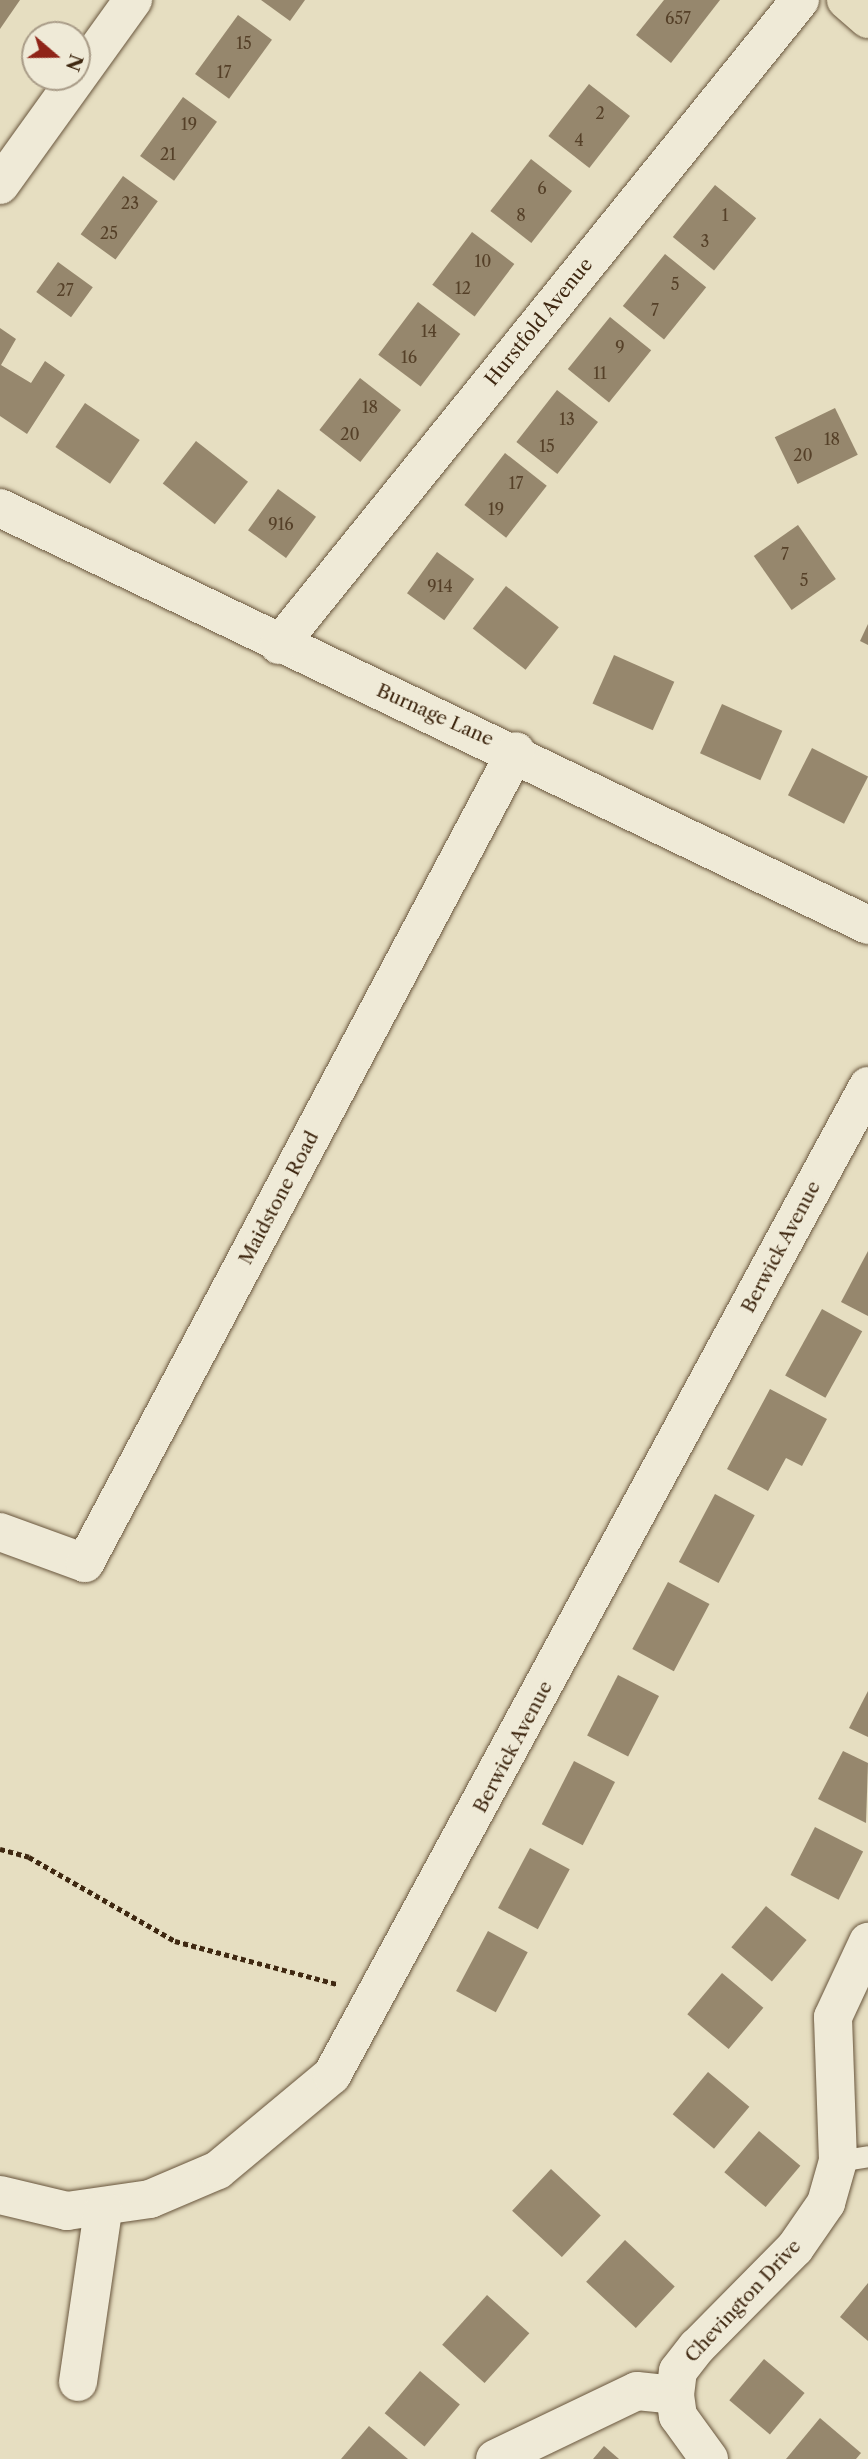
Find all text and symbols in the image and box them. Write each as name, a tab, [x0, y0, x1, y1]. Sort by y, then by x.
house number: 657	[665, 8, 691, 28]
north arrow	[21, 21, 91, 91]
house number: 15	[236, 33, 252, 53]
text: N	[61, 51, 88, 74]
house number: 17	[217, 62, 231, 82]
house number: 2	[595, 103, 605, 123]
house number: 19	[181, 114, 197, 134]
house number: 4	[574, 130, 584, 150]
house number: 21	[160, 144, 176, 164]
house number: 6	[537, 178, 547, 198]
house number: 23	[121, 193, 139, 213]
house number: 8	[516, 205, 526, 225]
house number: 1	[722, 205, 728, 225]
house number: 25	[100, 223, 118, 243]
house number: 3	[701, 231, 709, 251]
house number: 10	[475, 251, 491, 271]
street label: Hurstfold Avenue	[480, 253, 598, 391]
house number: 5	[671, 274, 679, 294]
house number: 12	[455, 278, 471, 298]
house number: 27	[56, 280, 74, 300]
house number: 7	[651, 300, 659, 320]
house number: 14	[421, 321, 437, 341]
house number: 9	[615, 337, 625, 357]
house number: 16	[401, 347, 417, 367]
house number: 11	[593, 363, 607, 383]
house number: 18	[362, 397, 378, 417]
house number: 13	[559, 409, 575, 429]
house number: 20	[340, 424, 360, 444]
house number: 18	[824, 429, 840, 449]
house number: 15	[539, 436, 555, 456]
house number: 20	[793, 445, 813, 465]
house number: 17	[509, 473, 523, 493]
house number: 19	[488, 499, 504, 519]
house number: 916	[268, 514, 294, 534]
house number: 7	[781, 544, 789, 564]
house number: 5	[800, 570, 808, 590]
house number: 914	[427, 576, 453, 596]
street label: Burnage Lane	[373, 679, 497, 751]
street label: Maidstone Road	[234, 1128, 324, 1268]
street label: Berwick Avenue	[736, 1177, 826, 1317]
street label: Berwick Avenue	[468, 1677, 558, 1817]
street label: Chevington Drive	[680, 2235, 806, 2367]

